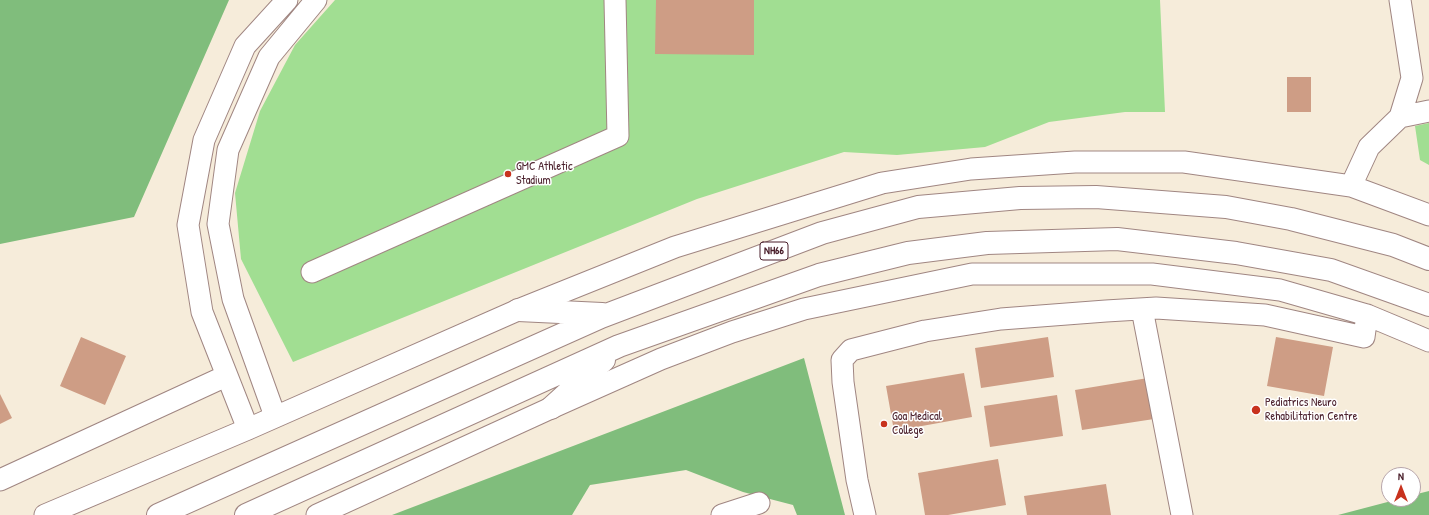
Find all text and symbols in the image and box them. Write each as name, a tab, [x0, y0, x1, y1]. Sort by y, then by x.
place label: GMC Athletic Stadium	[516, 160, 573, 188]
marker: GMC Athletic Stadium	[503, 169, 513, 179]
road number: NH66	[760, 242, 788, 260]
place label: Pediatrics Neuro Rehabilitation Centre	[1265, 396, 1357, 424]
marker: Pediatrics Neuro Rehabilitation Centre	[1250, 404, 1262, 416]
place label: Goa Medical College	[892, 410, 942, 438]
marker: Goa Medical College	[879, 419, 889, 429]
north arrow	[1381, 467, 1421, 507]
text: N	[1398, 469, 1404, 483]

